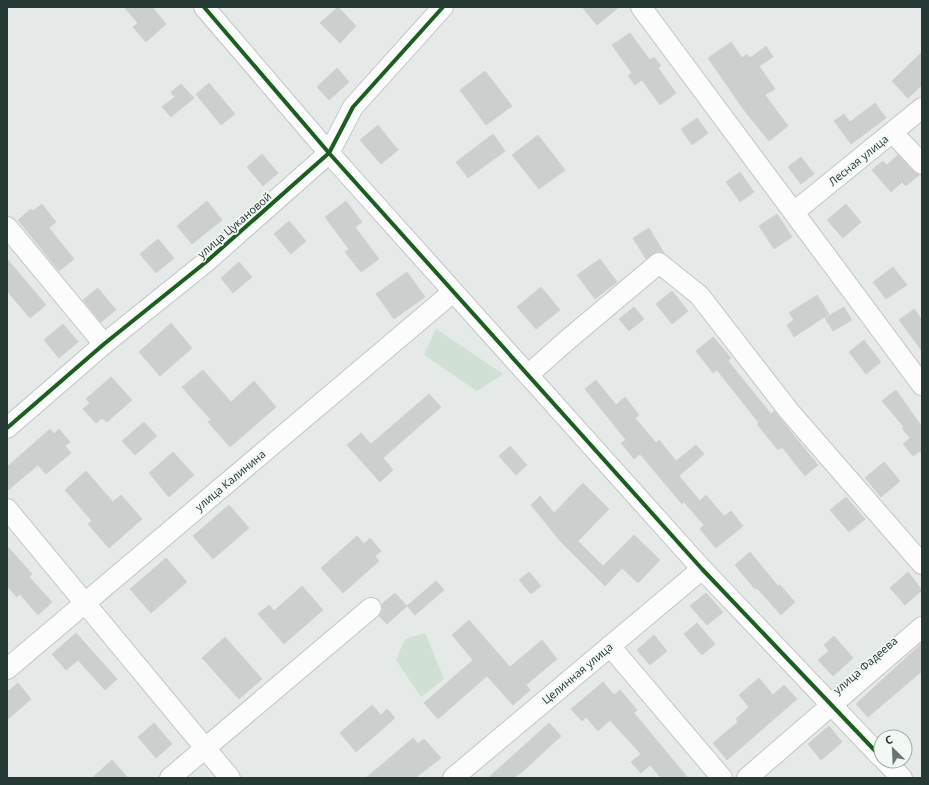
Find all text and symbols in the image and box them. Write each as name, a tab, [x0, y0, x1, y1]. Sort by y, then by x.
street label: Лесная улица	[825, 131, 891, 189]
street label: улица Цукановой	[194, 189, 274, 261]
street label: улица Калинина	[192, 446, 268, 514]
street label: улица Фадеева	[830, 633, 900, 697]
street label: Целинная улица	[538, 639, 616, 707]
north arrow	[873, 729, 913, 769]
text: С	[882, 731, 895, 748]

